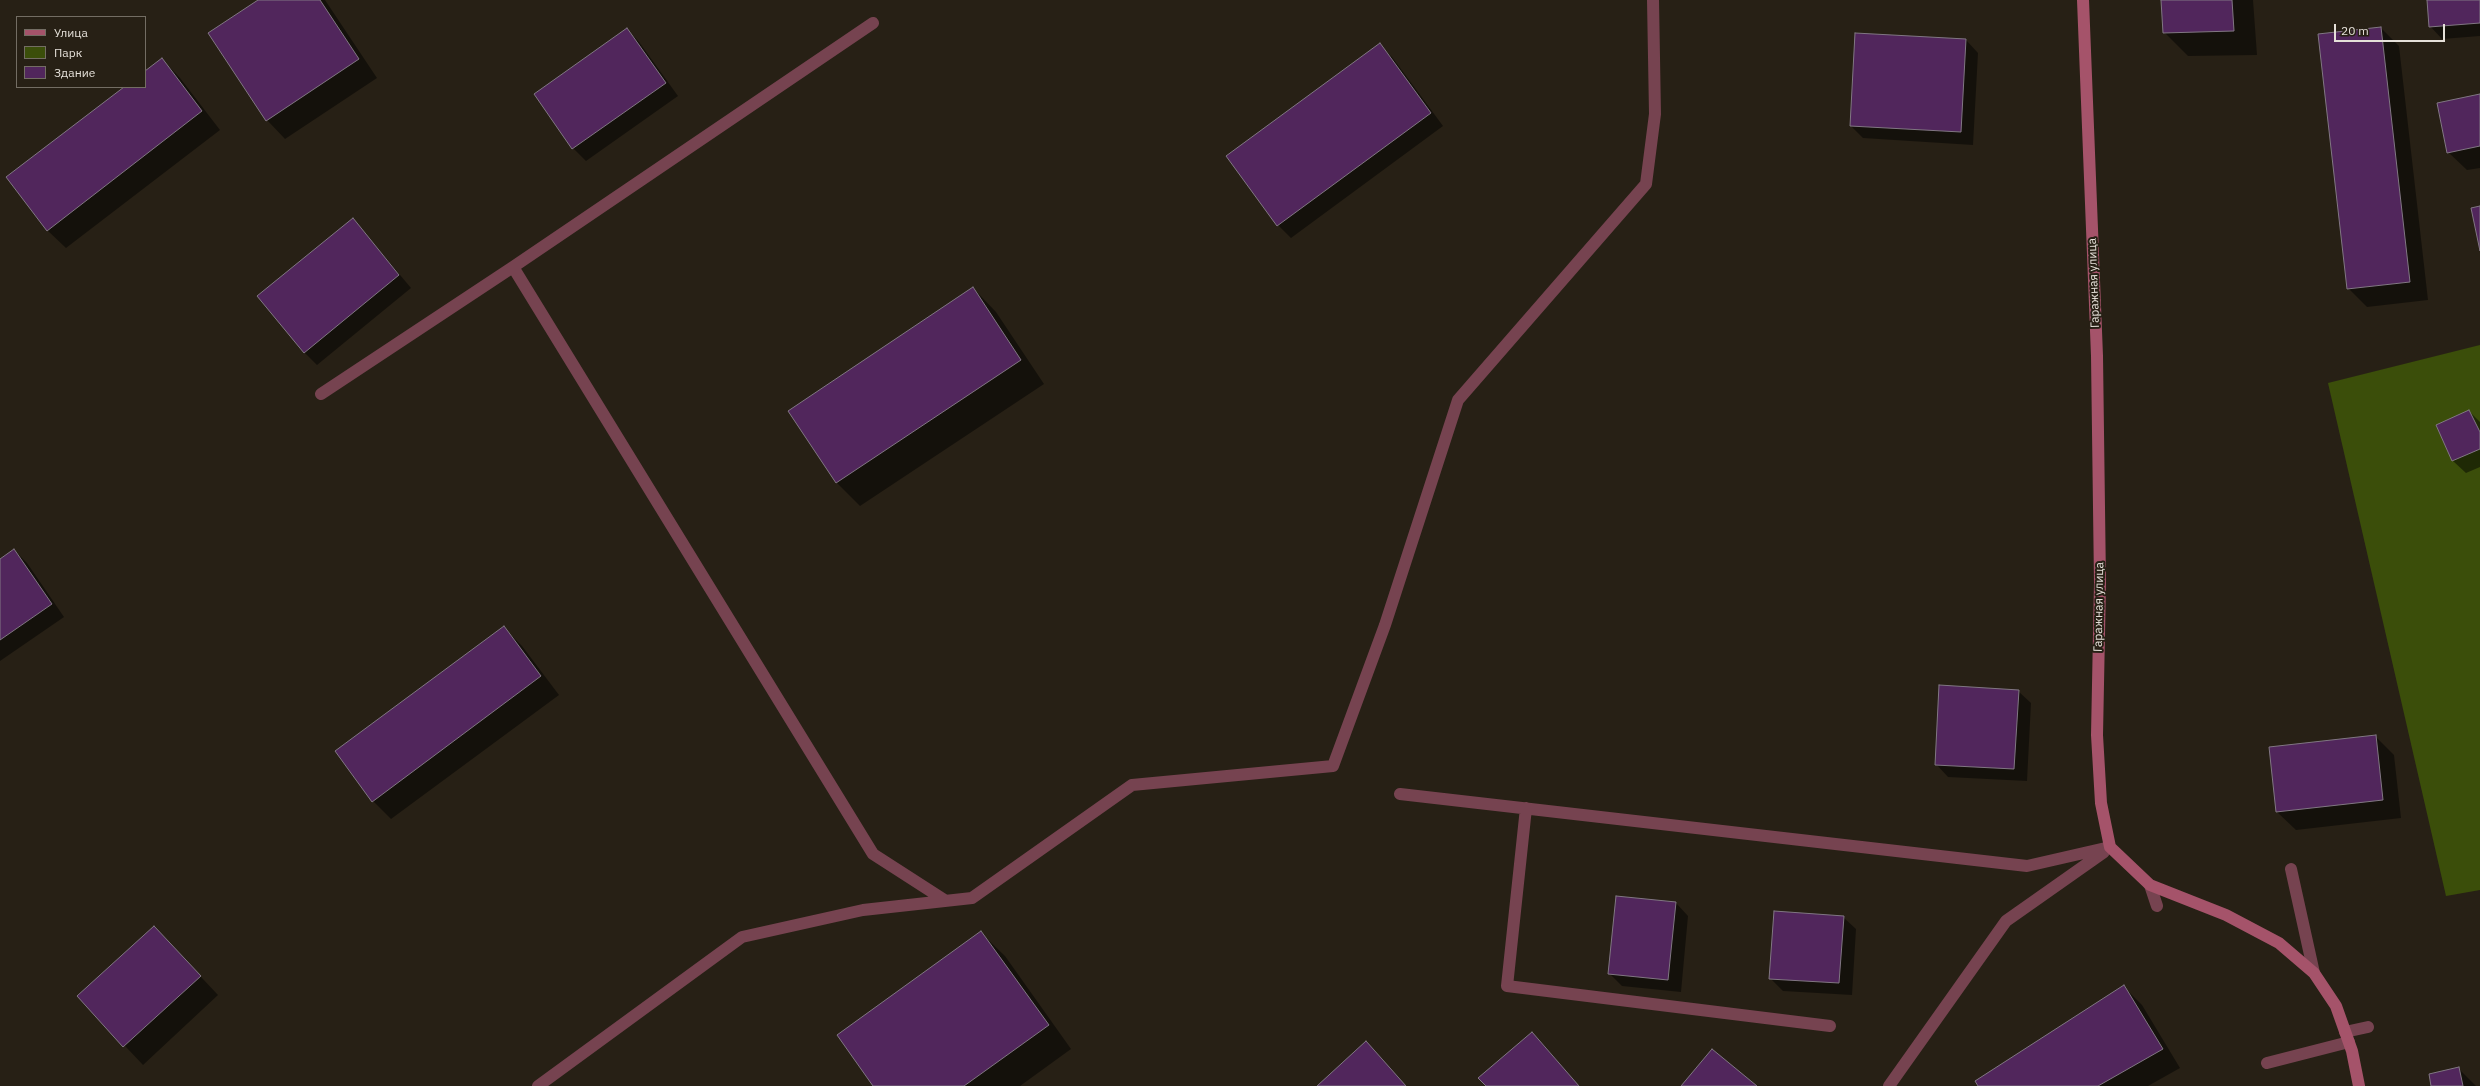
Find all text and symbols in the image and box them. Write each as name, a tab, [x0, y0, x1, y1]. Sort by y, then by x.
legend	[16, 16, 146, 88]
scale bar	[2336, 16, 2447, 42]
text: 20 m	[2341, 23, 2369, 38]
text: Улица	[54, 25, 88, 40]
text: Парк	[54, 45, 82, 60]
text: Здание	[54, 65, 95, 80]
street label: Гаражная улица	[2085, 238, 2103, 328]
street label: Гаражная улица	[2091, 562, 2107, 652]

